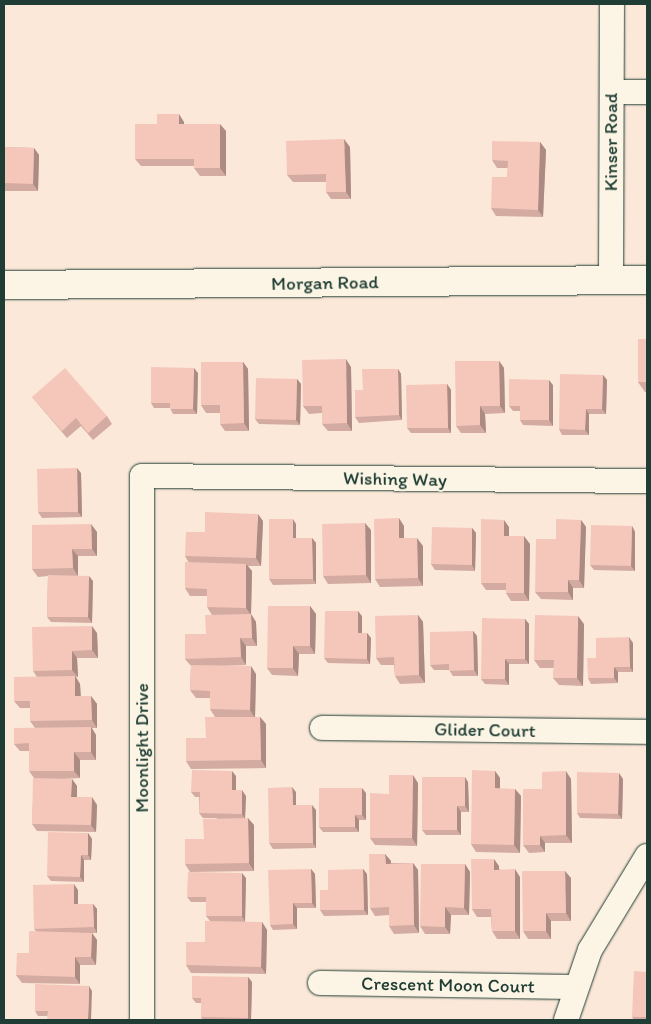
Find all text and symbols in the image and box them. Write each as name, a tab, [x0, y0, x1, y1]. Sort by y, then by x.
street label: Kinser Road	[600, 93, 622, 191]
street label: Morgan Road	[271, 271, 379, 295]
street label: Wishing Way	[343, 467, 447, 491]
street label: Moonlight Drive	[131, 683, 153, 813]
street label: Glider Court	[434, 718, 536, 742]
street label: Crescent Moon Court	[361, 972, 535, 998]

